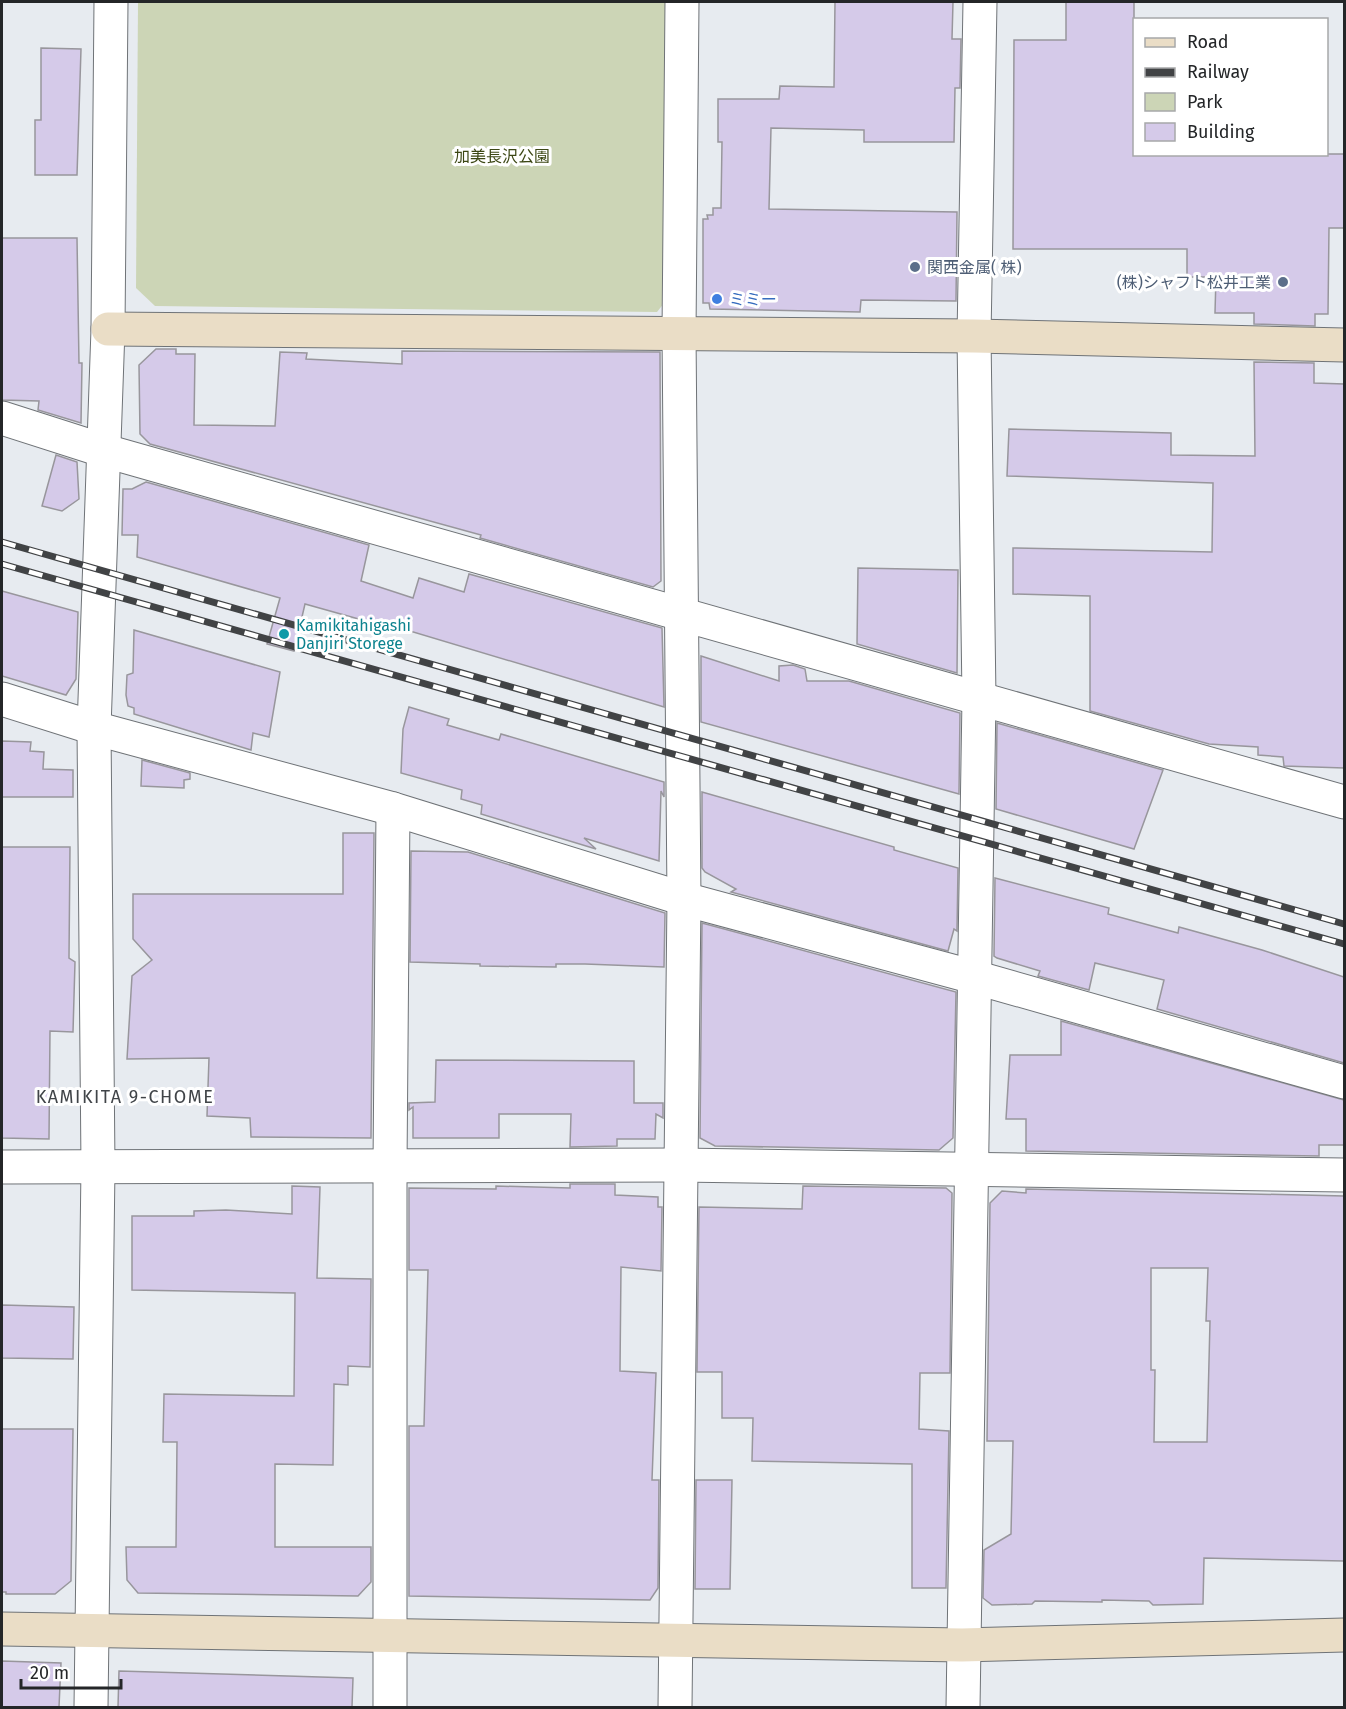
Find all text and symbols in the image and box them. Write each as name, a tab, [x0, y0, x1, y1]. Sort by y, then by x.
legend	[1133, 18, 1328, 156]
text: Road	[1187, 31, 1229, 53]
text: Railway	[1187, 61, 1249, 83]
text: Park	[1187, 91, 1223, 113]
text: Building	[1187, 121, 1255, 143]
park label: 加美長沢公園	[454, 147, 550, 166]
place label: 関西金属( 株)	[927, 258, 1022, 277]
marker: 関西金属( 株)	[908, 260, 922, 274]
place label: (株)シャフト松井工業	[1117, 273, 1271, 292]
marker: (株)シャフト松井工業	[1276, 275, 1290, 289]
place label: ミミー	[729, 290, 777, 309]
marker: ミミー	[710, 292, 724, 306]
place label: Kamikitahigashi Danjiri Storege	[296, 616, 411, 653]
marker: Kamikitahigashi Danjiri Storege	[277, 627, 291, 641]
district label: KAMIKITA 9-CHOME	[36, 1086, 214, 1108]
scale bar	[21, 1652, 122, 1690]
text: 20 m	[30, 1662, 69, 1684]

